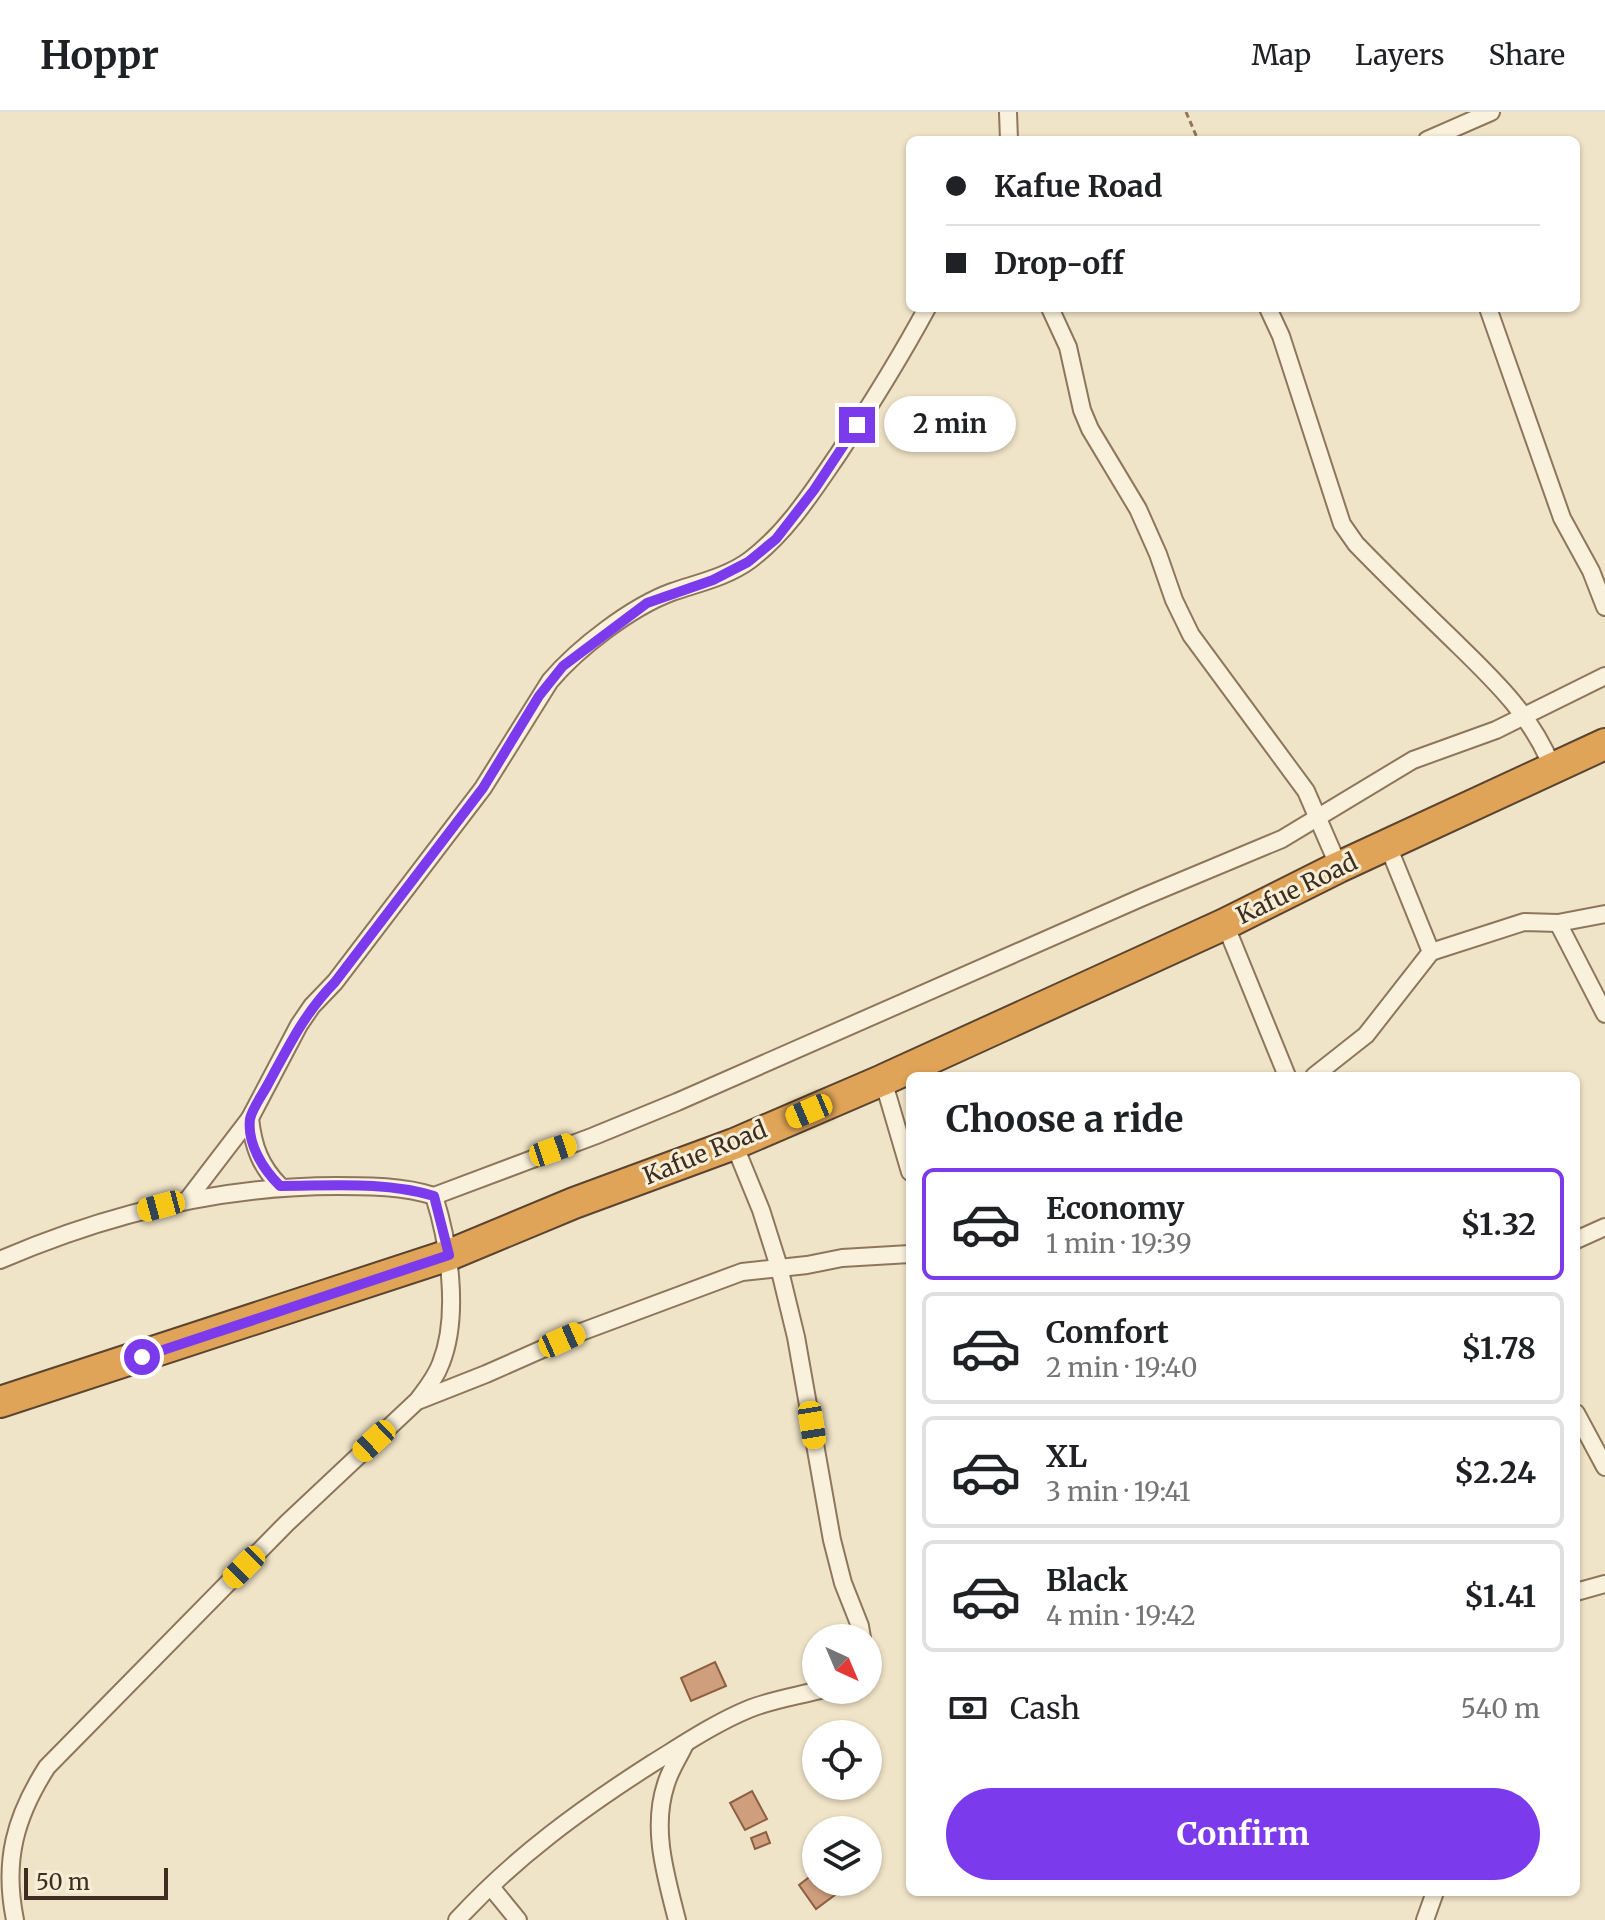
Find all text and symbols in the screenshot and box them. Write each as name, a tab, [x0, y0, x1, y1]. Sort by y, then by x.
text: Hoppr	[40, 32, 159, 79]
text: Map	[1251, 37, 1311, 73]
text: Layers	[1355, 37, 1444, 73]
text: Share	[1488, 37, 1565, 73]
text: Kafue Road	[994, 167, 1162, 205]
text: Drop-off	[994, 244, 1124, 282]
callout: 2 min	[885, 397, 1017, 453]
route end	[839, 407, 875, 443]
text: 2 min	[913, 407, 987, 440]
street label: Kafue Road	[1231, 846, 1362, 931]
car	[782, 1091, 836, 1131]
text: Choose a ride	[946, 1097, 1183, 1142]
street label: Kafue Road	[638, 1114, 771, 1191]
car	[526, 1131, 580, 1169]
car	[135, 1188, 187, 1224]
icon: car	[950, 1188, 1022, 1260]
text: Economy	[1046, 1189, 1184, 1227]
text: $1.32	[1460, 1205, 1536, 1243]
text: 1 min · 19:39	[1046, 1227, 1192, 1260]
icon: car	[950, 1312, 1022, 1384]
text: Comfort	[1046, 1313, 1169, 1351]
car	[535, 1319, 589, 1361]
text: $1.78	[1461, 1329, 1536, 1367]
route start	[124, 1339, 160, 1375]
text: 2 min · 19:40	[1046, 1351, 1198, 1384]
car	[796, 1399, 828, 1451]
car	[348, 1416, 400, 1466]
icon: car	[950, 1436, 1022, 1508]
text: XL	[1046, 1437, 1087, 1475]
text: $2.24	[1454, 1453, 1536, 1491]
text: 3 min · 19:41	[1046, 1475, 1190, 1508]
car	[219, 1542, 269, 1592]
icon: car	[950, 1560, 1022, 1632]
text: Black	[1046, 1561, 1128, 1599]
text: $1.41	[1464, 1577, 1536, 1615]
text: 4 min · 19:42	[1046, 1599, 1196, 1632]
north arrow	[802, 1624, 882, 1704]
map controls	[802, 1624, 882, 1896]
icon: cash	[946, 1686, 990, 1730]
text: Cash	[1010, 1689, 1080, 1727]
text: 540 m	[1461, 1692, 1540, 1725]
button: locate	[802, 1720, 882, 1800]
button: Confirm	[946, 1788, 1540, 1880]
button: layers	[802, 1816, 882, 1896]
scale bar	[24, 1864, 168, 1900]
text: 50 m	[36, 1868, 90, 1896]

